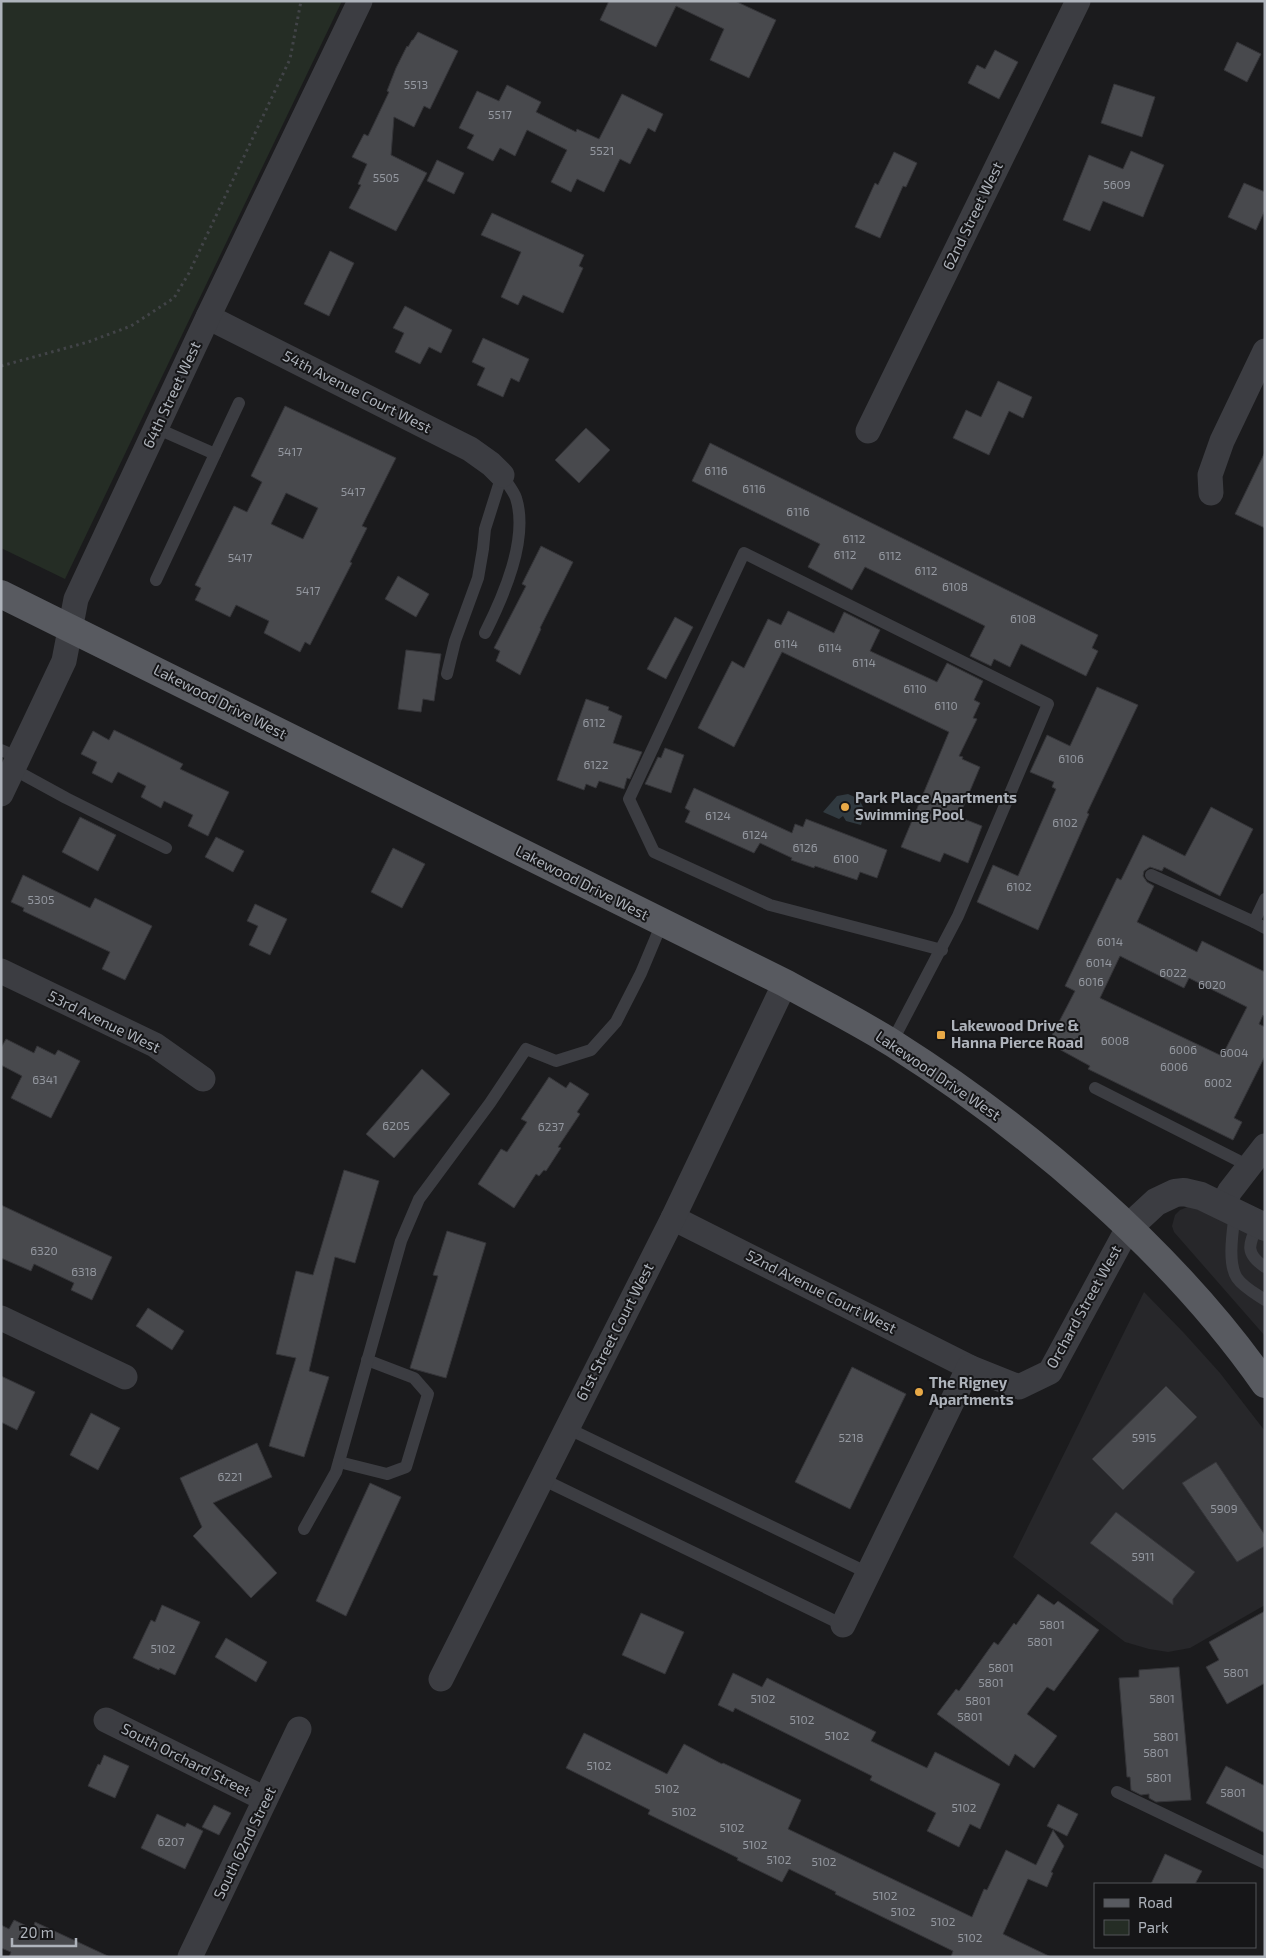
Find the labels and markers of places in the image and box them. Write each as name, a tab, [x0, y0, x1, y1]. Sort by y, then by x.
place label: Park Place Apartments Swimming Pool	[855, 788, 1017, 823]
marker: Park Place Apartments Swimming Pool	[839, 801, 851, 813]
place label: Lakewood Drive & Hanna Pierce Road	[951, 1016, 1083, 1051]
marker: Lakewood Drive & Hanna Pierce Road	[935, 1029, 947, 1041]
place label: The Rigney Apartments	[929, 1373, 1014, 1408]
marker: The Rigney Apartments	[913, 1386, 925, 1398]

